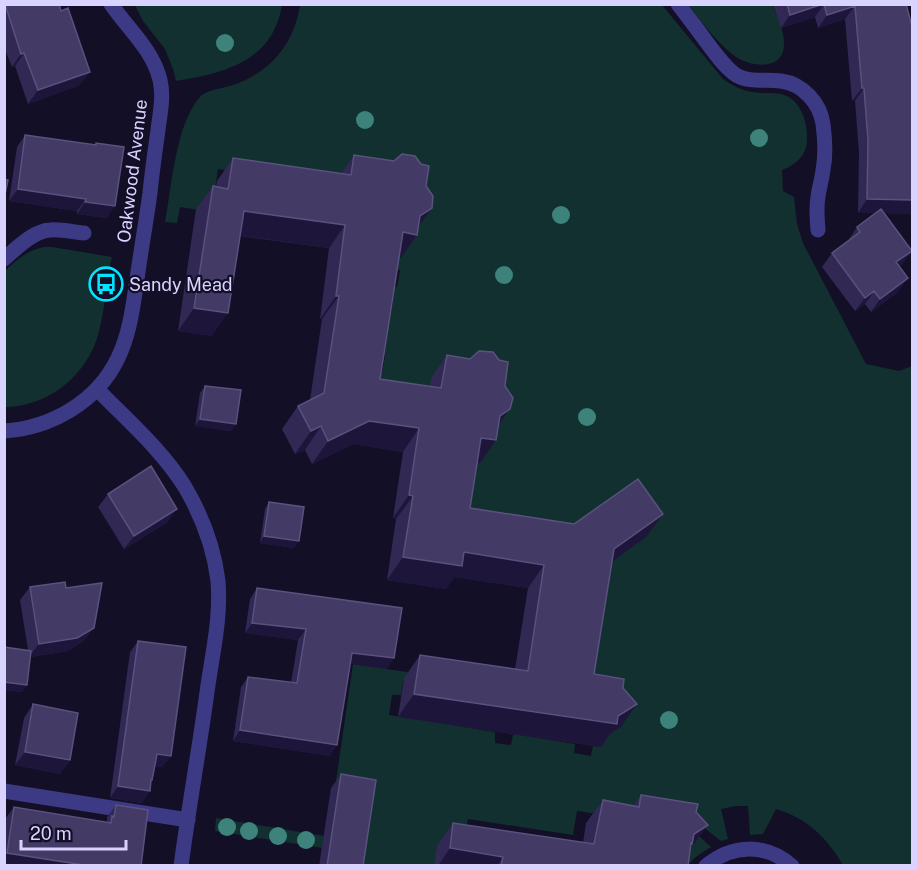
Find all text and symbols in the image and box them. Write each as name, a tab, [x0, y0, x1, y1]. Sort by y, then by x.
street label: Oakwood Avenue	[113, 98, 151, 244]
bus stop icon: Sandy Mead	[88, 266, 124, 302]
place label: Sandy Mead	[129, 274, 233, 295]
scale bar	[21, 813, 126, 851]
text: 20 m	[30, 823, 72, 844]

